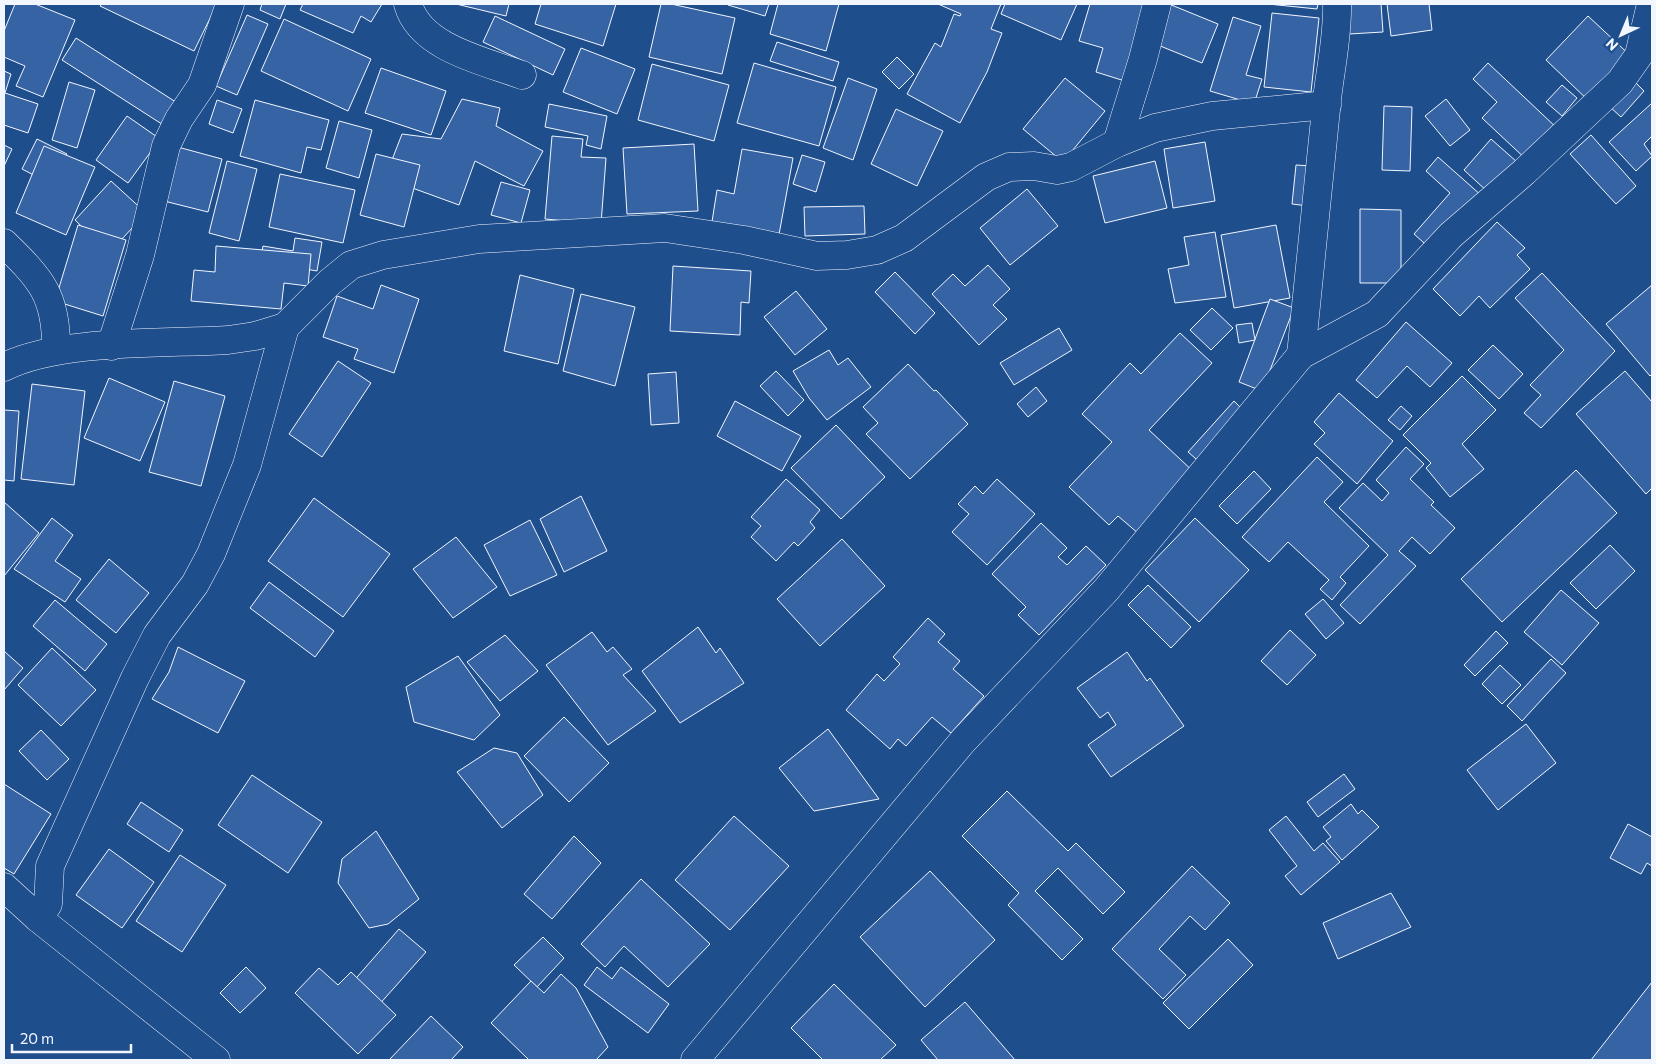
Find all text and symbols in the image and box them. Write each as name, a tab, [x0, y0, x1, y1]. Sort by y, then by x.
north arrow	[1596, 10, 1646, 60]
text: N	[1602, 35, 1621, 54]
scale bar	[12, 1022, 131, 1054]
text: 20 m	[20, 1029, 54, 1047]

